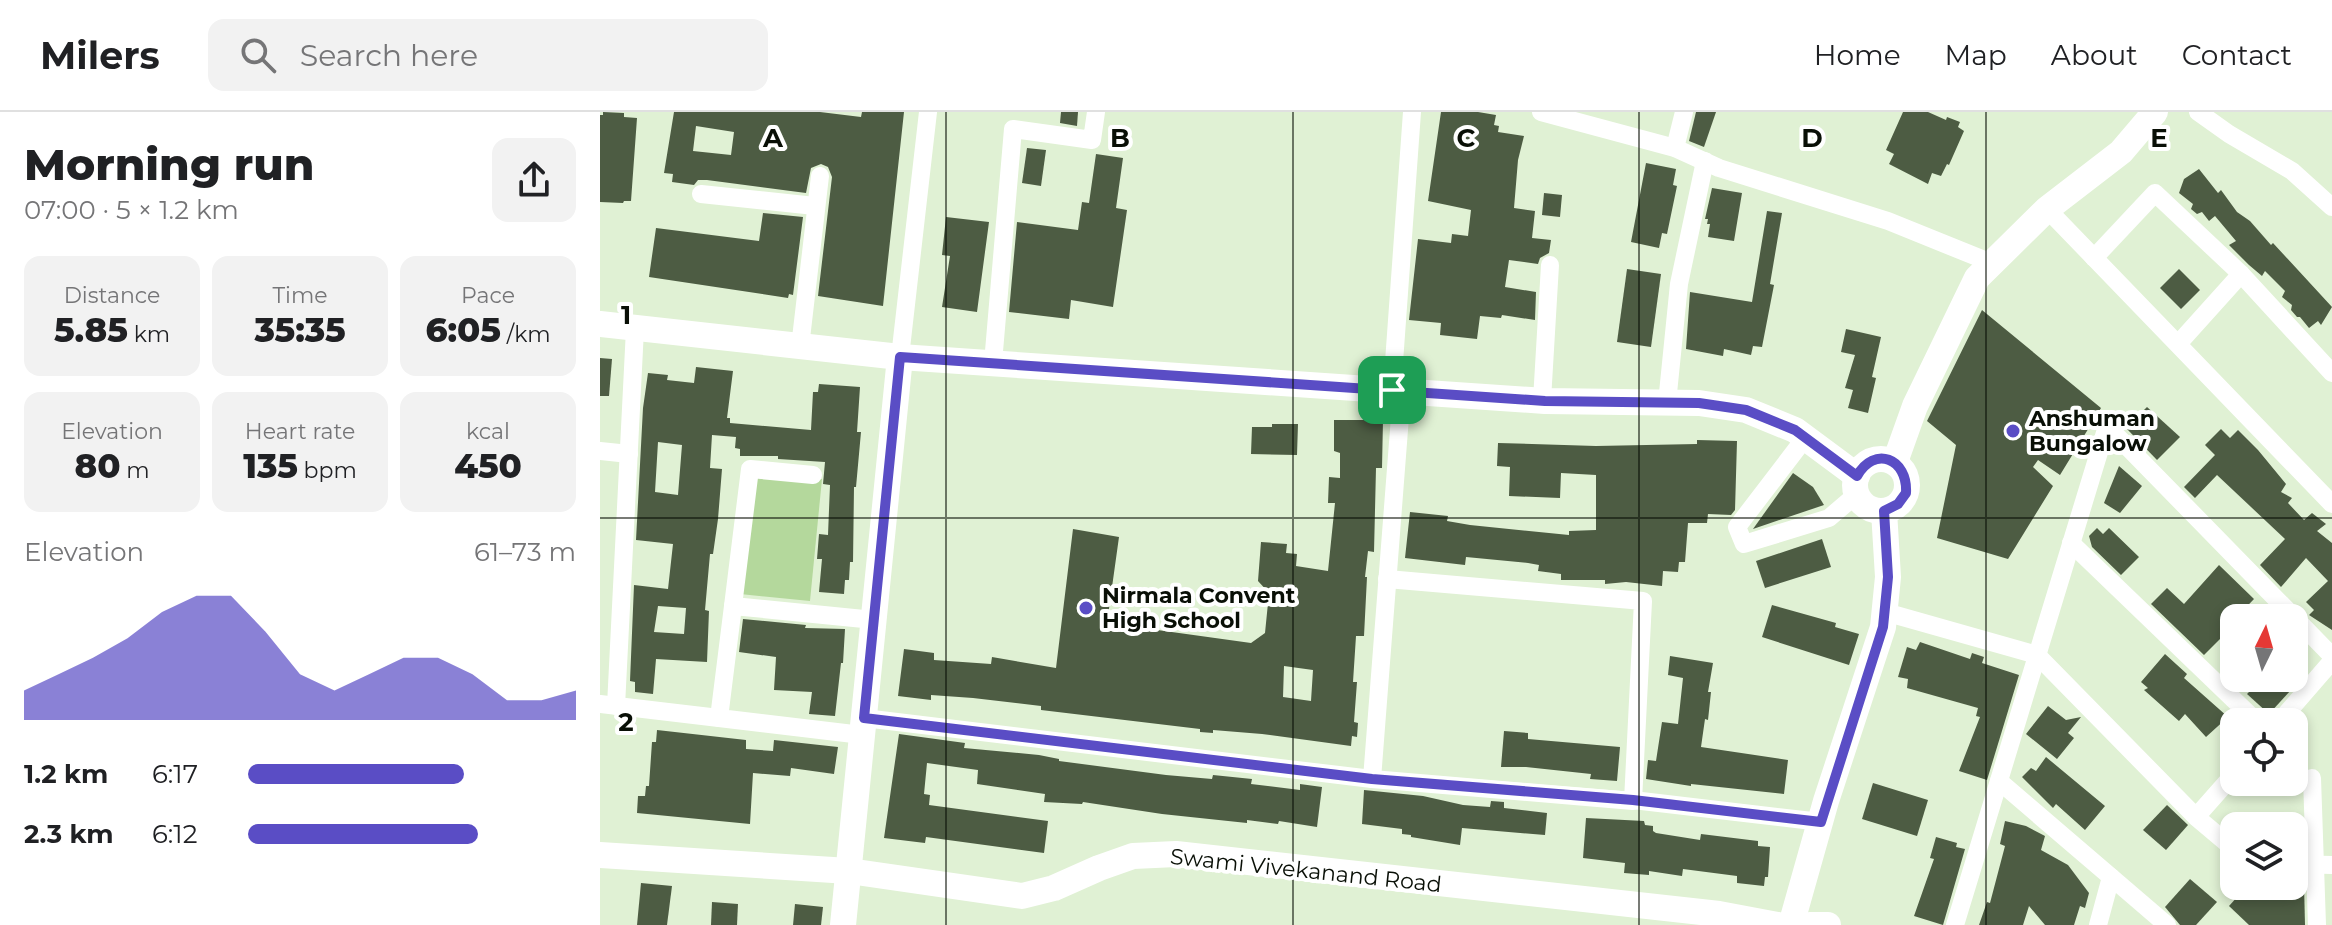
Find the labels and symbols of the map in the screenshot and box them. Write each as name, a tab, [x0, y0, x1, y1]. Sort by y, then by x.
text: A	[762, 122, 784, 154]
text: B	[1110, 122, 1130, 154]
text: C	[1457, 122, 1476, 154]
text: D	[1801, 122, 1823, 154]
text: E	[2150, 122, 2168, 154]
text: 1	[621, 299, 631, 331]
pin	[1358, 356, 1426, 424]
place label: Anshuman Bungalow	[2028, 405, 2155, 457]
marker: Anshuman Bungalow	[2004, 422, 2022, 440]
place label: Nirmala Convent High School	[1102, 582, 1296, 634]
marker: Nirmala Convent High School	[1077, 599, 1095, 617]
north arrow	[2220, 604, 2308, 692]
text: 2	[618, 706, 634, 738]
street label: Swami Vivekanand Road	[1169, 843, 1443, 898]

